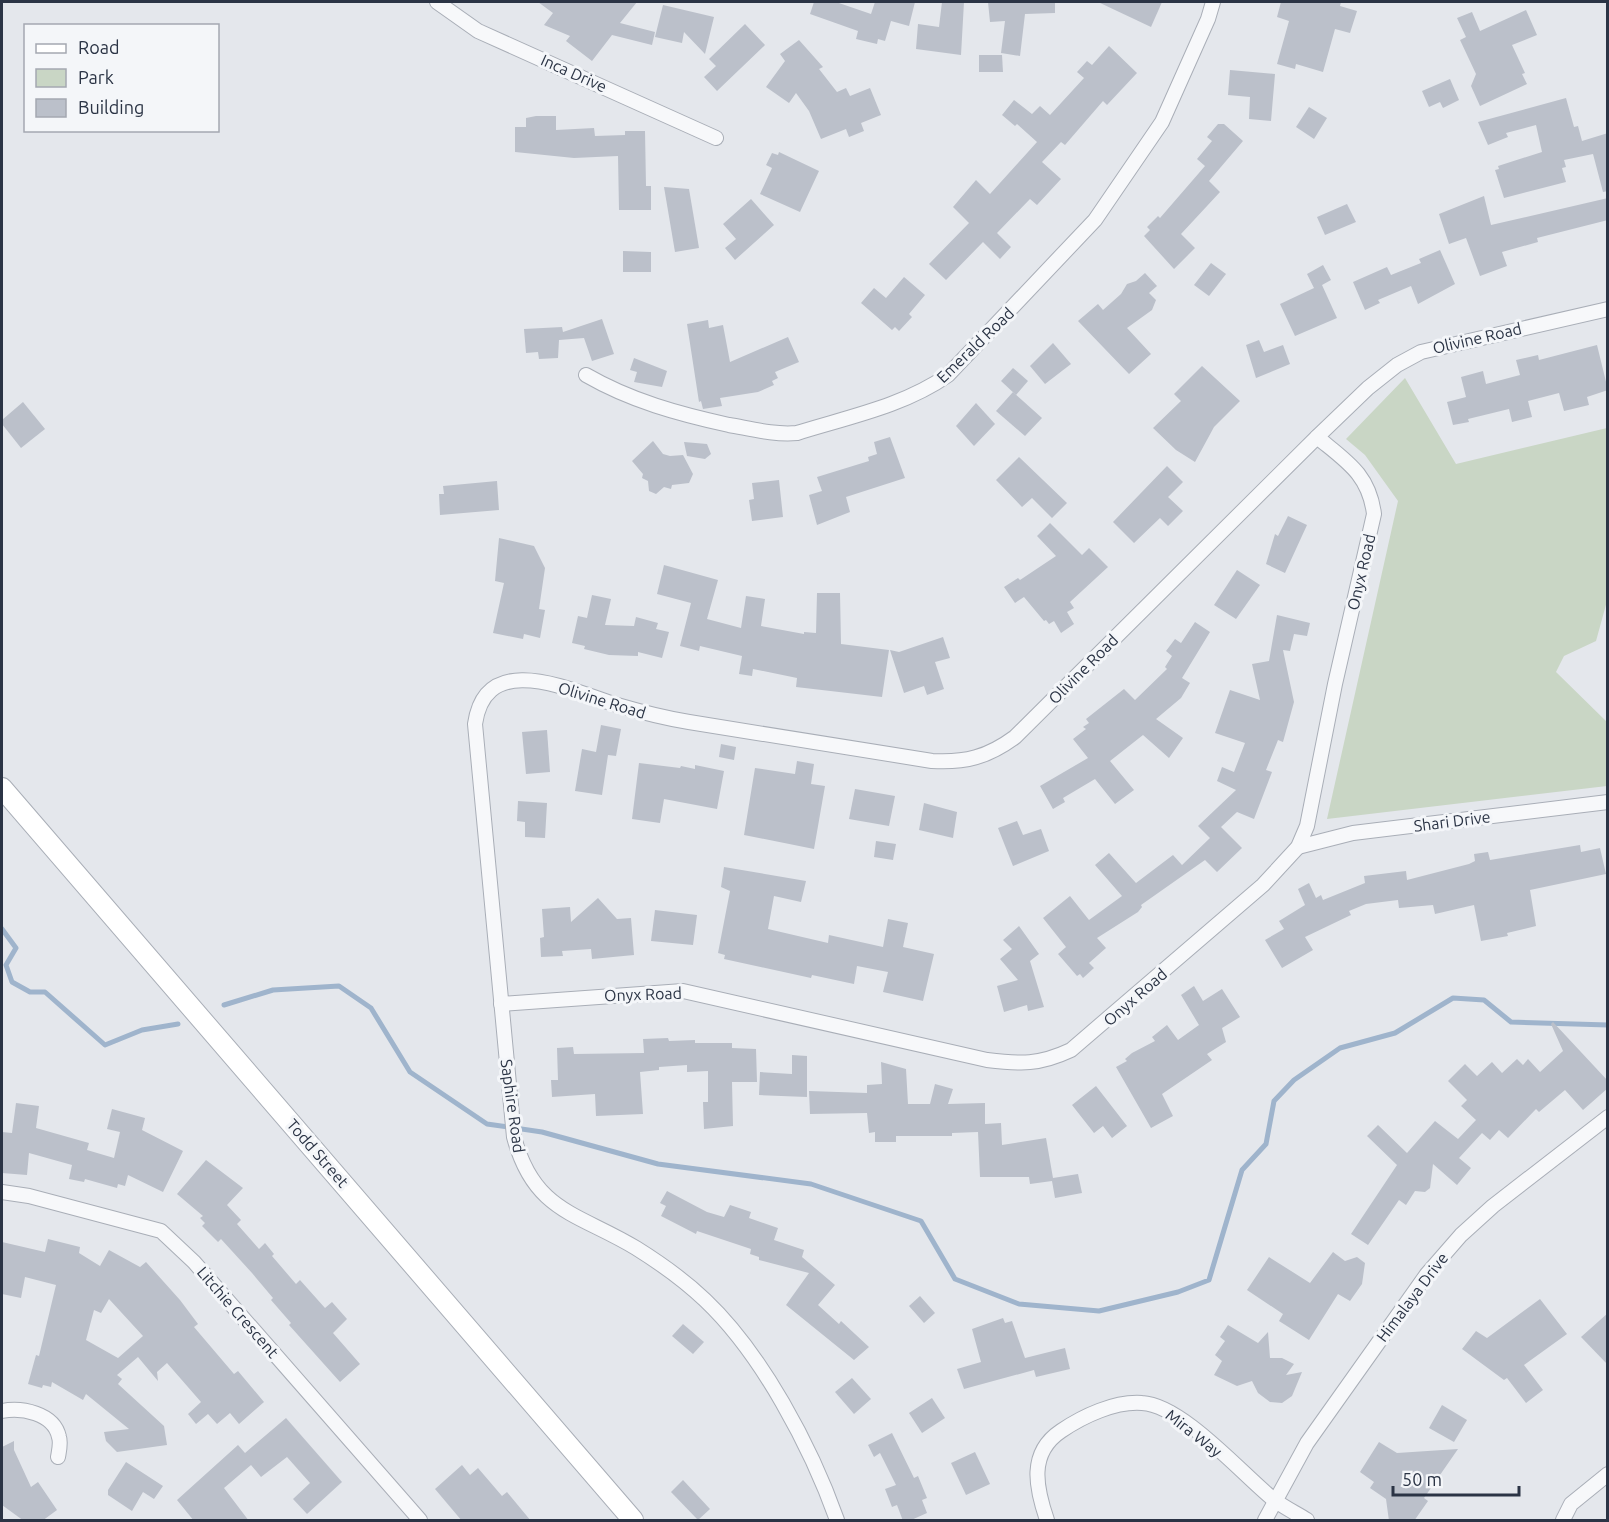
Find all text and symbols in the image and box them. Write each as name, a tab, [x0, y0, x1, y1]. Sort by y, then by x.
legend	[24, 24, 219, 132]
text: Road	[78, 37, 120, 57]
street label: Inca Drive	[538, 50, 610, 96]
text: Park	[78, 67, 114, 87]
text: Building	[78, 97, 144, 117]
street label: Emerald Road	[933, 304, 1017, 386]
street label: Olivine Road	[1431, 319, 1523, 357]
street label: Onyx Road	[1343, 532, 1379, 612]
street label: Olivine Road	[1045, 631, 1121, 707]
street label: Olivine Road	[556, 678, 648, 722]
street label: Shari Drive	[1413, 807, 1491, 835]
street label: Onyx Road	[1100, 965, 1170, 1029]
street label: Onyx Road	[604, 984, 682, 1004]
street label: Saphire Road	[498, 1058, 528, 1154]
street label: Todd Street	[283, 1115, 353, 1191]
street label: Himalaya Drive	[1373, 1249, 1451, 1345]
street label: Litchie Crescent	[194, 1263, 283, 1362]
street label: Mira Way	[1162, 1406, 1226, 1461]
scale bar	[1393, 1459, 1519, 1497]
text: 50 m	[1402, 1469, 1442, 1489]

